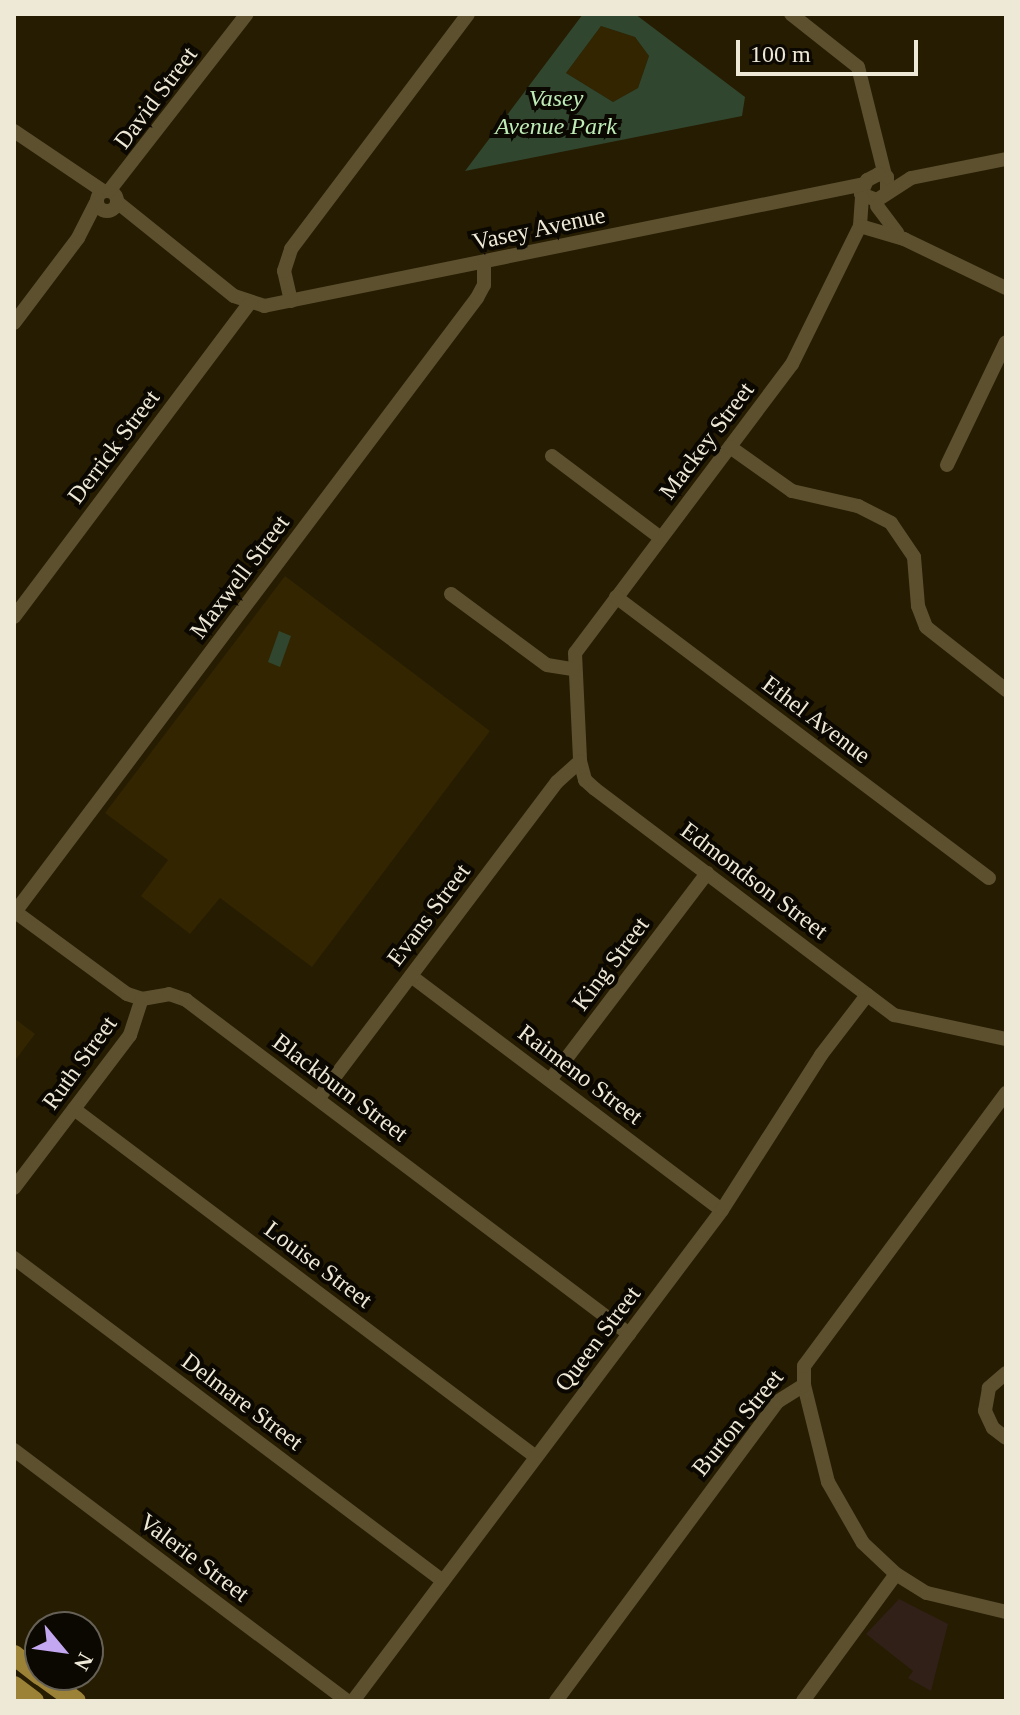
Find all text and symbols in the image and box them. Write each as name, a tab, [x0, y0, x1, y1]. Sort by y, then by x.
scale bar	[740, 24, 922, 74]
street label: David Street	[108, 41, 204, 155]
text: 100 m	[750, 41, 811, 67]
park label: Vasey Avenue Park	[495, 85, 617, 141]
street label: Vasey Avenue	[469, 201, 609, 257]
street label: Mackey Street	[654, 377, 760, 505]
street label: Derrick Street	[62, 384, 166, 510]
street label: Maxwell Street	[184, 510, 296, 644]
street label: Ethel Avenue	[756, 670, 876, 770]
street label: Edmondson Street	[675, 816, 833, 946]
street label: Evans Street	[381, 858, 477, 972]
street label: King Street	[566, 911, 656, 1017]
street label: Ruth Street	[36, 1011, 124, 1115]
street label: Raimeno Street	[512, 1019, 648, 1131]
street label: Blackburn Street	[267, 1028, 413, 1148]
street label: Louise Street	[259, 1215, 377, 1315]
street label: Queen Street	[549, 1281, 647, 1397]
street label: Delmare Street	[176, 1347, 308, 1457]
street label: Burton Street	[686, 1364, 790, 1482]
street label: Valerie Street	[133, 1507, 255, 1609]
north arrow	[24, 1611, 104, 1691]
text: N	[69, 1649, 98, 1675]

